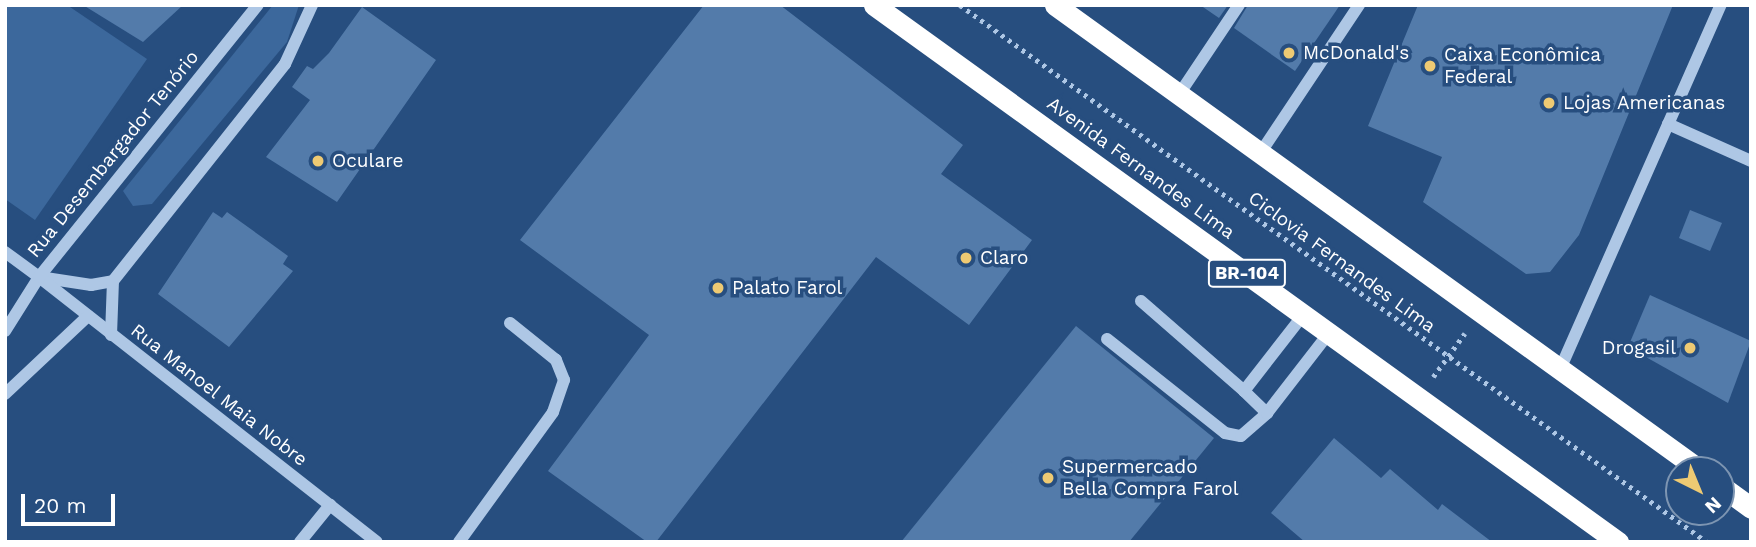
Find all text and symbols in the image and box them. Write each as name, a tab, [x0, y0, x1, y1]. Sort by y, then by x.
place label: McDonald's	[1303, 42, 1409, 64]
place label: Caixa Econômica Federal	[1444, 44, 1602, 88]
street label: Rua Desembargador Tenório	[22, 45, 204, 263]
marker: McDonald's	[1281, 45, 1297, 61]
marker: Caixa Econômica Federal	[1422, 58, 1438, 74]
street label: Avenida Fernandes Lima	[1043, 92, 1239, 244]
place label: Lojas Americanas	[1563, 92, 1726, 114]
marker: Lojas Americanas	[1541, 95, 1557, 111]
place label: Oculare	[332, 150, 404, 172]
marker: Oculare	[310, 153, 326, 169]
street label: Ciclovia Fernandes Lima	[1244, 186, 1440, 338]
place label: Claro	[980, 247, 1028, 269]
marker: Claro	[958, 250, 974, 266]
road number: BR-104	[1207, 258, 1287, 288]
place label: Palato Farol	[732, 277, 842, 299]
marker: Palato Farol	[710, 280, 726, 296]
street label: Rua Manoel Maia Nobre	[126, 318, 312, 472]
place label: Drogasil	[1602, 337, 1676, 359]
marker: Drogasil	[1682, 340, 1698, 356]
place label: Supermercado Bella Compra Farol	[1062, 456, 1239, 500]
north arrow	[1665, 456, 1735, 526]
marker: Supermercado Bella Compra Farol	[1040, 470, 1056, 486]
scale bar	[24, 480, 119, 524]
text: N	[1700, 492, 1726, 518]
text: 20 m	[34, 493, 86, 518]

